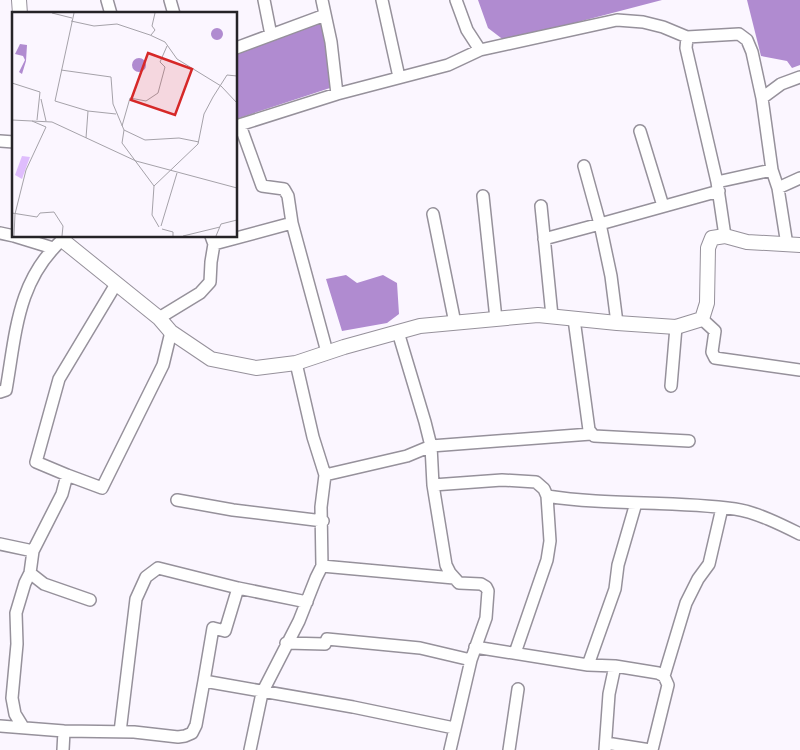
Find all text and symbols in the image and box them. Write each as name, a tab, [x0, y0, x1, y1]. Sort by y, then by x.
inset map	[12, 12, 238, 238]

